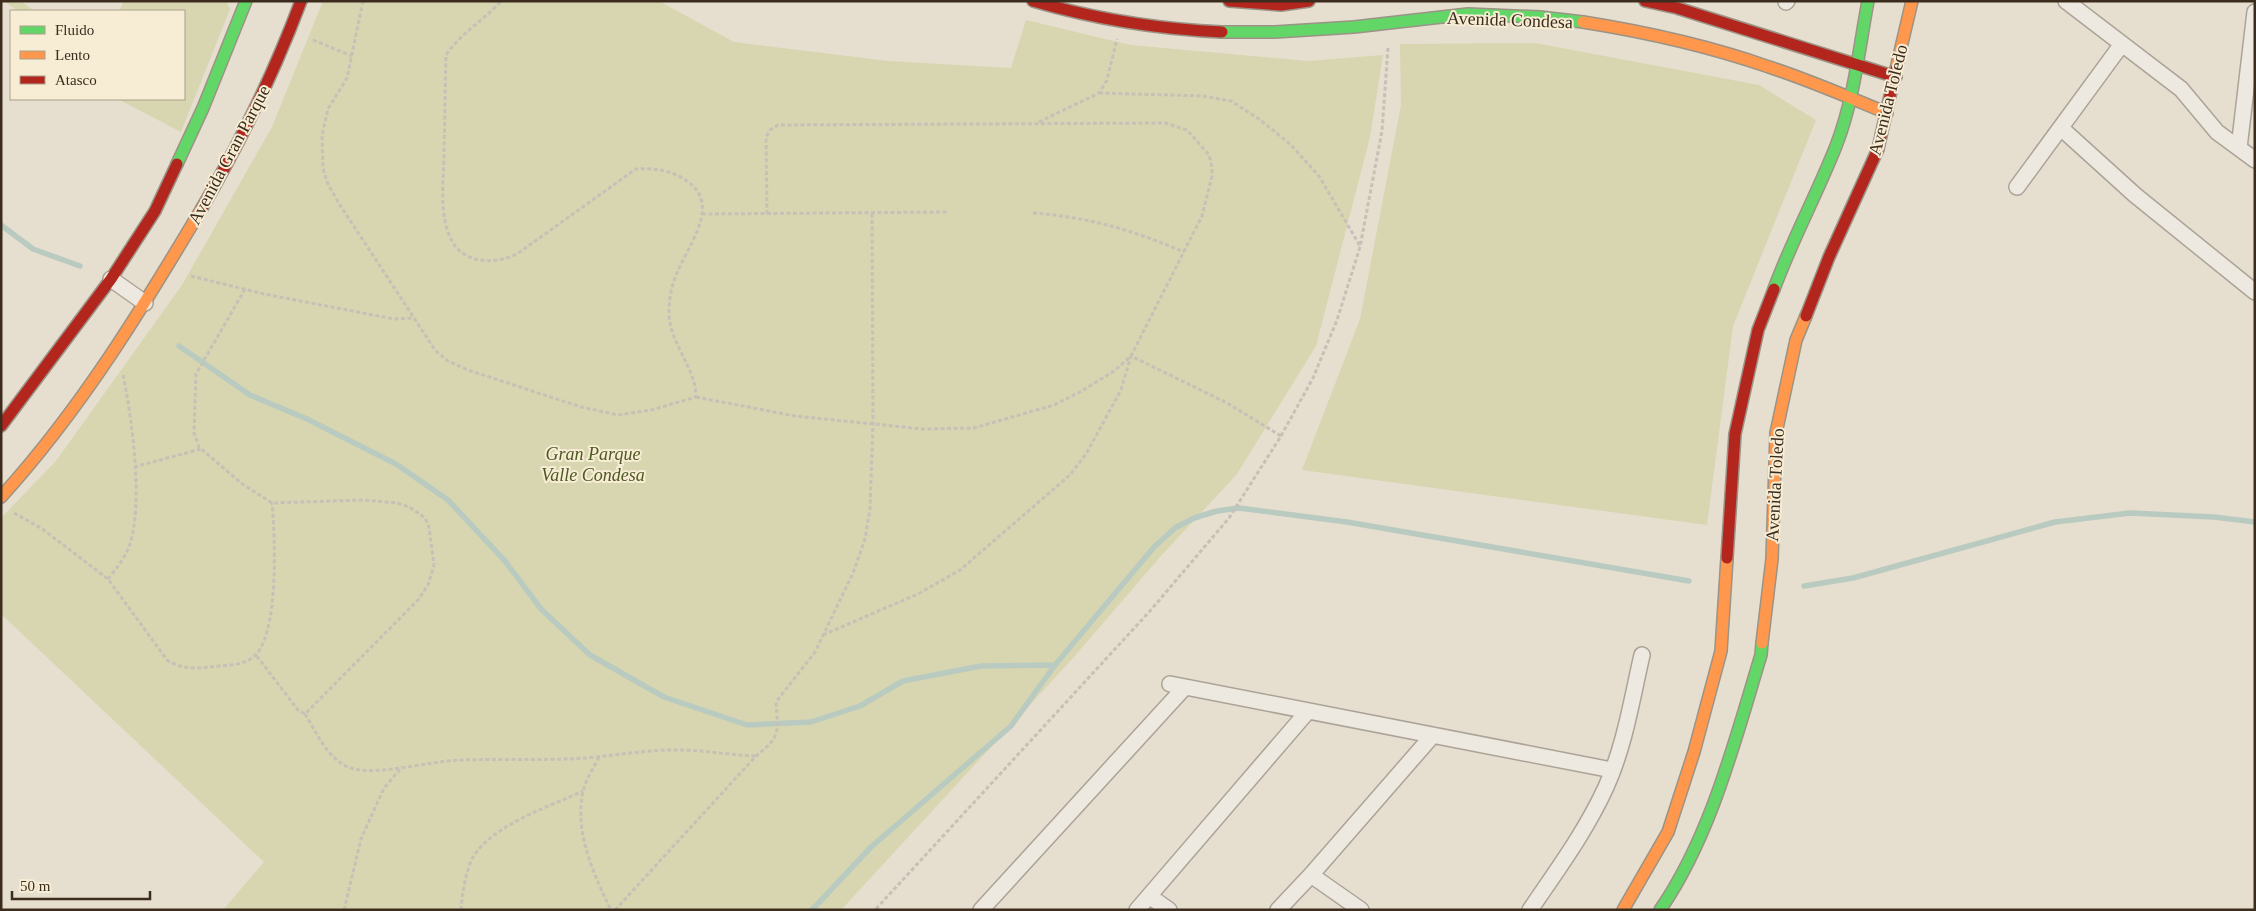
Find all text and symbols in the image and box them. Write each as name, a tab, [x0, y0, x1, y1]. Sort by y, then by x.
street label: Avenida Condesa	[1447, 8, 1573, 32]
legend	[10, 10, 185, 100]
text: Fluido	[55, 22, 94, 38]
street label: Avenida Toledo	[1865, 42, 1911, 158]
text: Lento	[55, 47, 90, 63]
text: Atasco	[55, 72, 97, 88]
street label: Avenida Gran Parque	[184, 82, 274, 228]
street label: Avenida Toledo	[1762, 428, 1788, 542]
park label: Gran Parque Valle Condesa	[541, 444, 645, 485]
scale bar	[12, 868, 150, 900]
text: 50 m	[20, 878, 51, 894]

